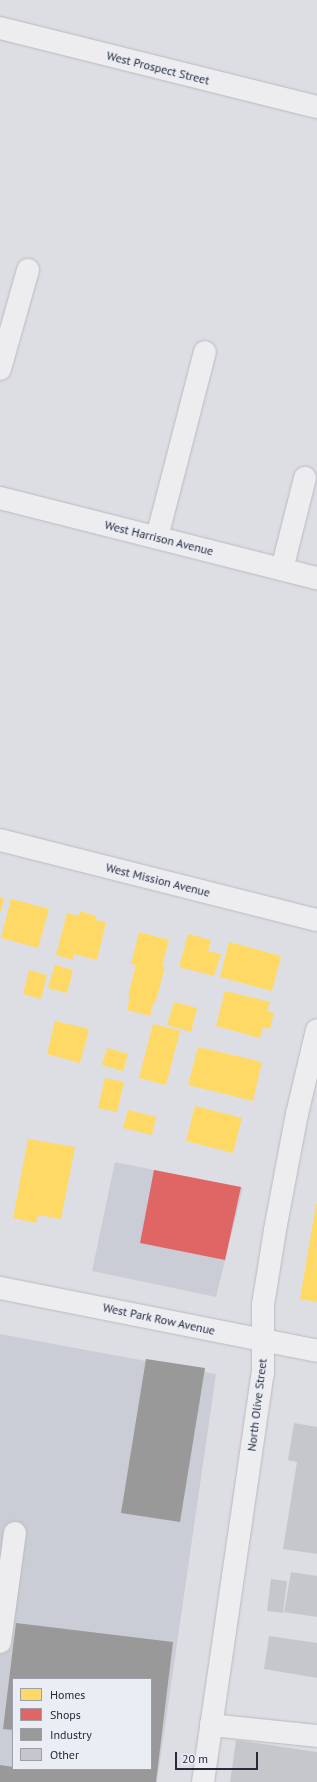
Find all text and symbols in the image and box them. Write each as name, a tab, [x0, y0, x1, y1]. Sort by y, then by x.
street label: West Prospect Street	[105, 48, 211, 88]
street label: West Harrison Avenue	[103, 517, 215, 559]
street label: West Mission Avenue	[104, 860, 212, 900]
street label: West Park Row Avenue	[101, 1300, 217, 1338]
street label: North Olive Street	[244, 1358, 270, 1452]
legend	[12, 1678, 152, 1770]
text: Homes	[50, 1687, 85, 1702]
text: Shops	[50, 1707, 81, 1722]
text: Industry	[50, 1727, 92, 1742]
scale bar	[177, 1744, 260, 1770]
text: Other	[50, 1747, 79, 1762]
text: 20 m	[182, 1751, 208, 1766]

